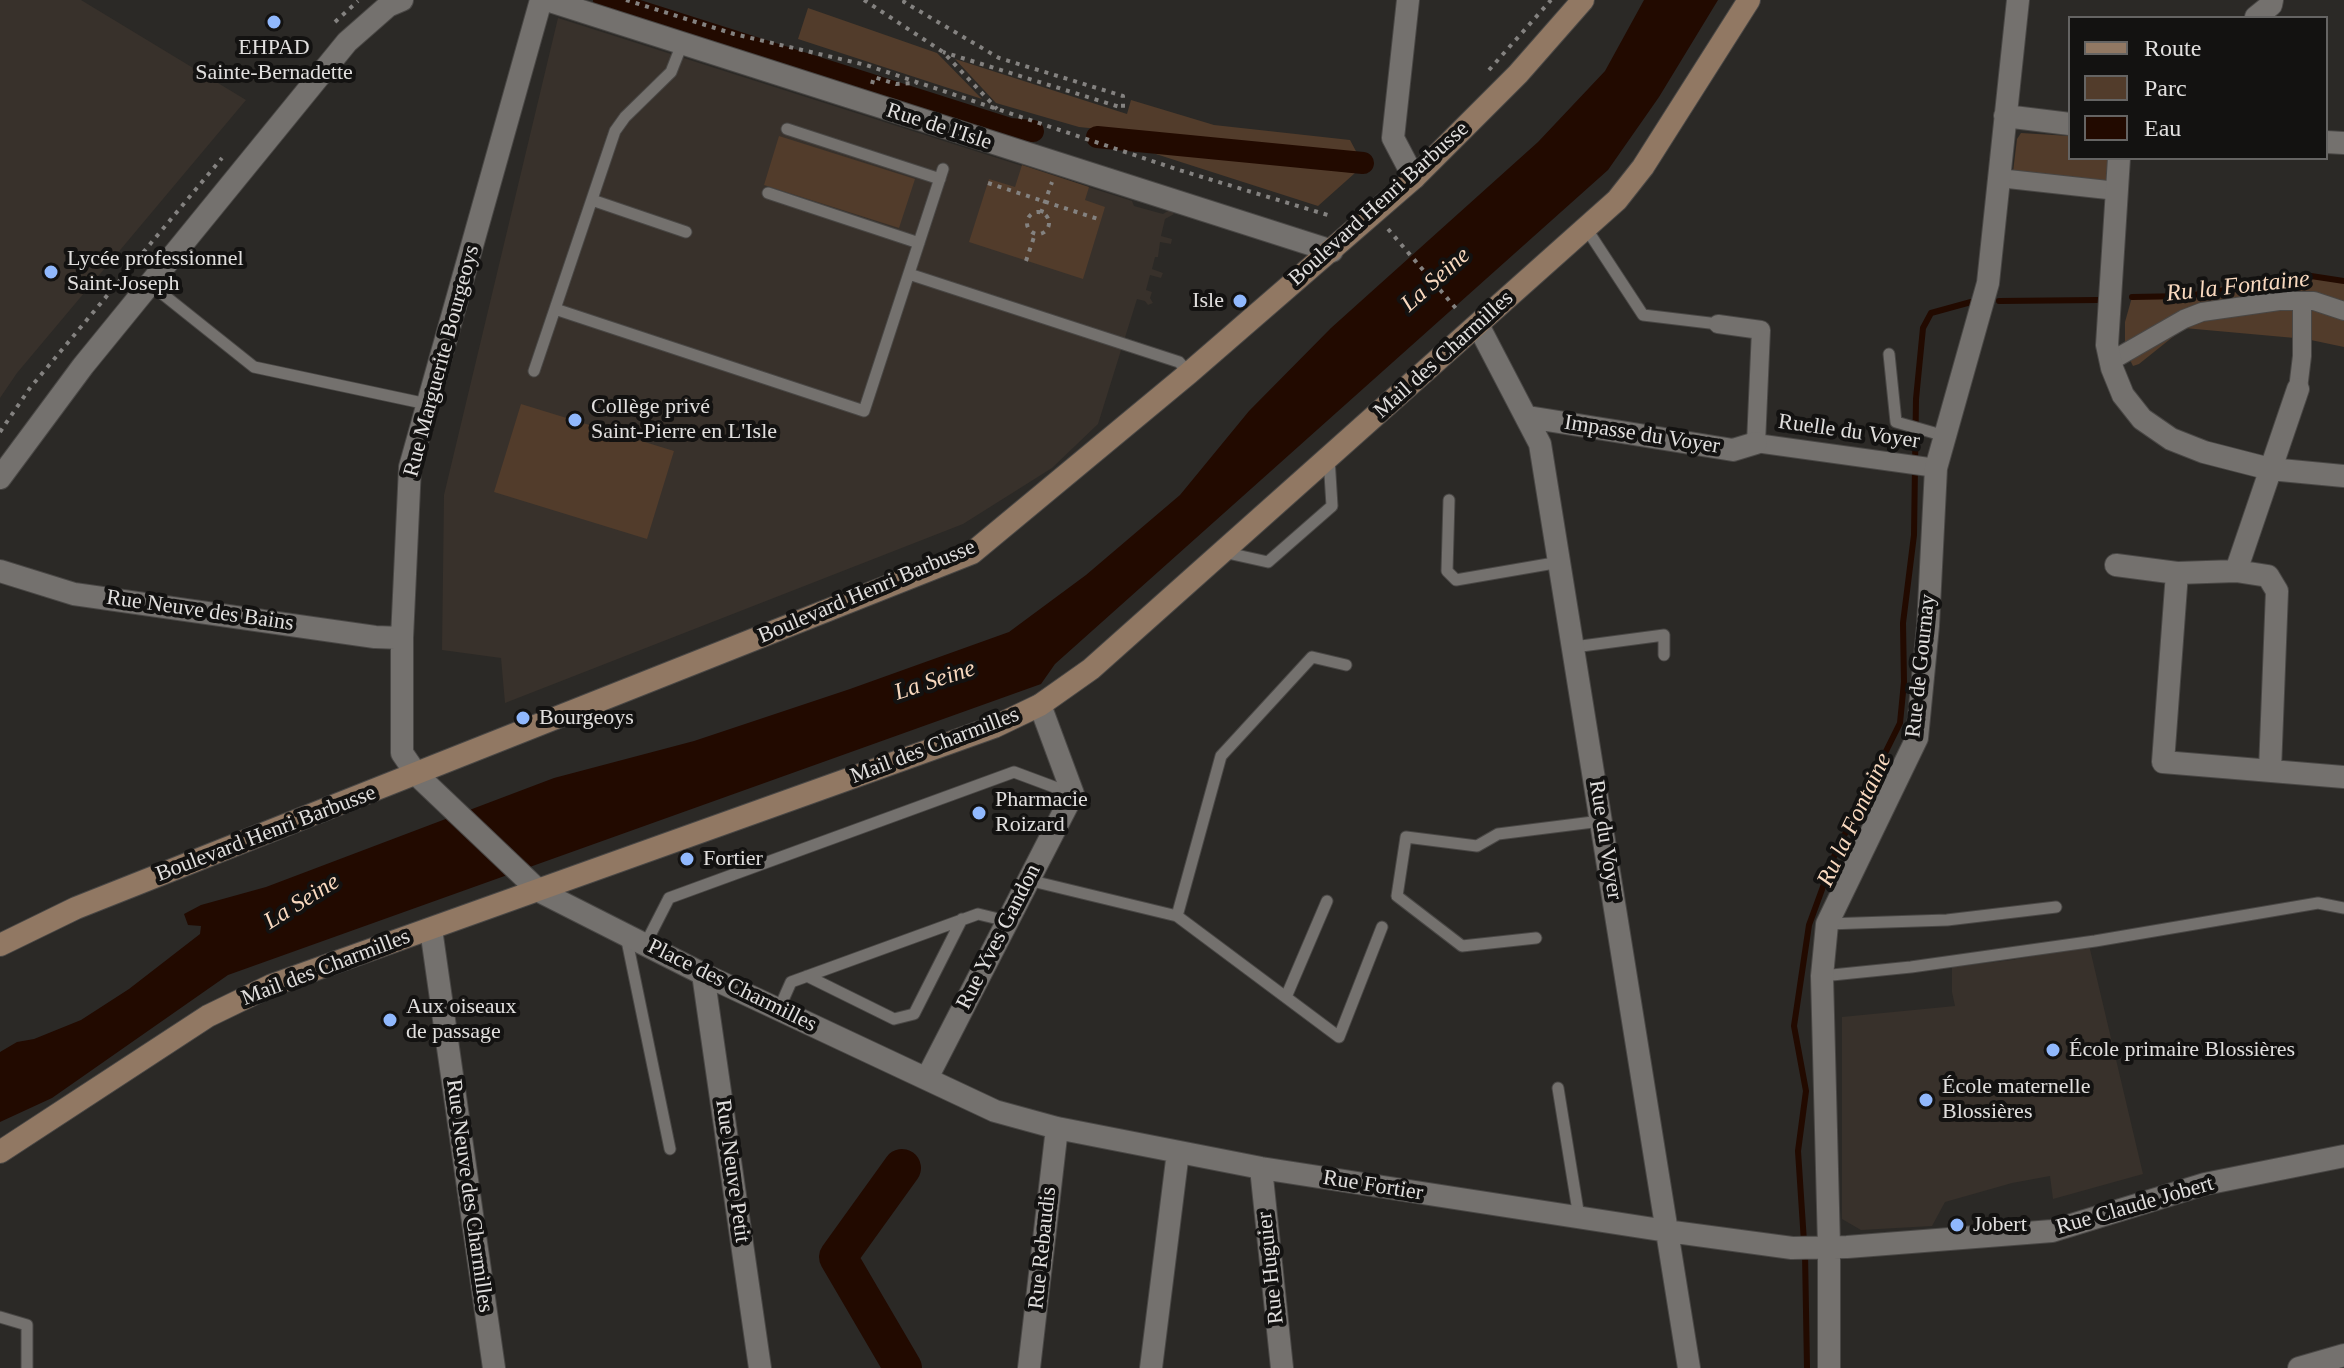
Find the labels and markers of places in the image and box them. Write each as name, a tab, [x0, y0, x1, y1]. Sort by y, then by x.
marker: EHPAD Sainte-Bernadette	[265, 13, 283, 31]
place label: EHPAD Sainte-Bernadette	[195, 35, 353, 86]
place label: Lycée professionnel Saint-Joseph	[67, 246, 244, 298]
marker: Lycée professionnel Saint-Joseph	[42, 263, 60, 281]
place label: Isle	[1192, 288, 1224, 314]
marker: Isle	[1231, 292, 1249, 310]
place label: Collège privé Saint-Pierre en L'Isle	[591, 394, 777, 446]
marker: Collège privé Saint-Pierre en L'Isle	[566, 411, 584, 429]
place label: Bourgeoys	[539, 705, 634, 731]
marker: Bourgeoys	[514, 709, 532, 727]
place label: Pharmacie Roizard	[995, 787, 1088, 838]
marker: Pharmacie Roizard	[970, 804, 988, 822]
place label: Fortier	[703, 846, 763, 872]
marker: Fortier	[678, 850, 696, 868]
place label: Aux oiseaux de passage	[406, 994, 517, 1046]
marker: Aux oiseaux de passage	[381, 1011, 399, 1029]
place label: École primaire Blossières	[2069, 1037, 2295, 1063]
marker: École primaire Blossières	[2044, 1041, 2062, 1059]
place label: École maternelle Blossières	[1942, 1074, 2090, 1126]
marker: École maternelle Blossières	[1917, 1091, 1935, 1109]
place label: Jobert	[1973, 1212, 2027, 1238]
marker: Jobert	[1948, 1216, 1966, 1234]

